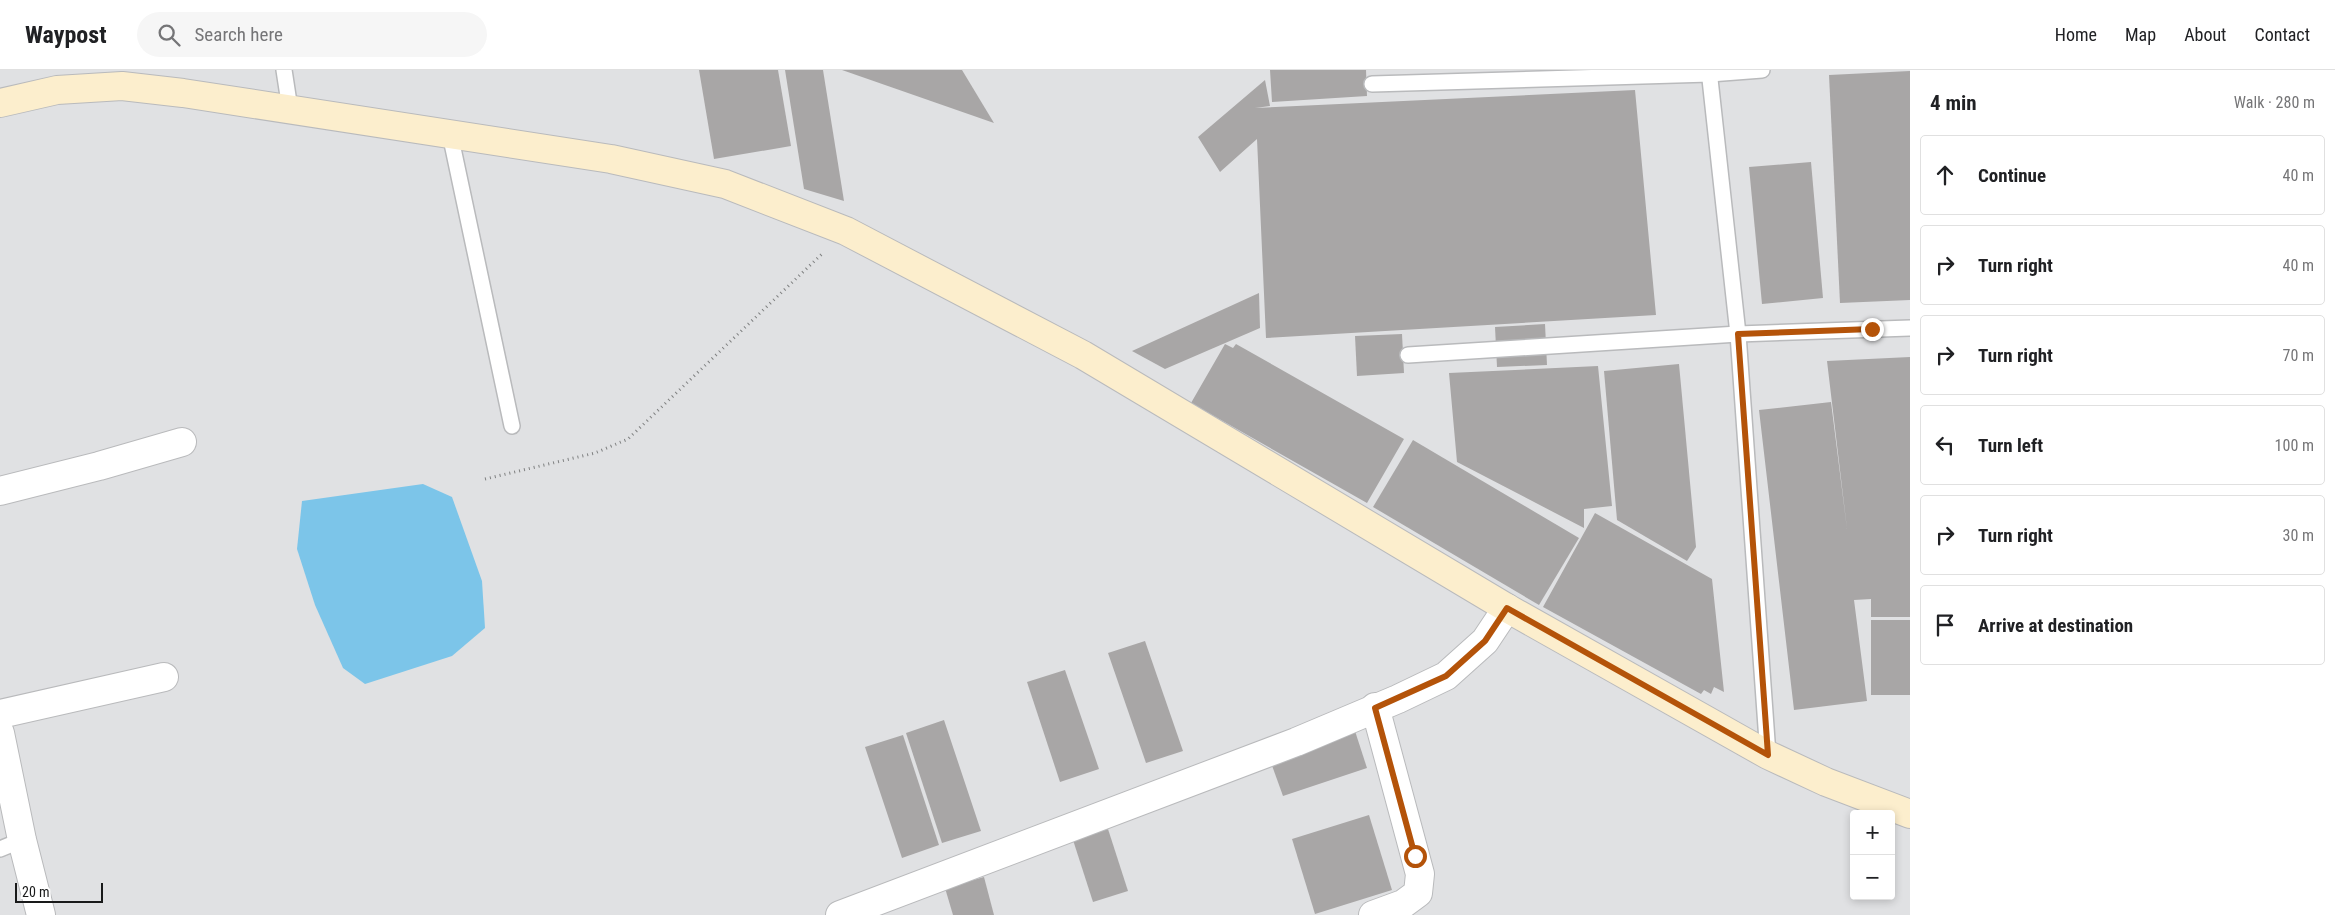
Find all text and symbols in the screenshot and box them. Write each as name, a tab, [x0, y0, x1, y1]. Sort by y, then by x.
search box	[137, 12, 487, 57]
text: Waypost	[25, 21, 107, 49]
icon: search	[155, 21, 183, 49]
text: Search here	[195, 23, 283, 46]
text: Home	[2055, 24, 2097, 45]
text: Map	[2125, 24, 2156, 45]
text: About	[2184, 24, 2226, 45]
text: Contact	[2254, 24, 2310, 45]
text: 4 min	[1930, 91, 1977, 115]
text: Walk · 280 m	[2234, 93, 2315, 112]
icon: ahead	[1931, 161, 1959, 189]
text: Continue	[1978, 164, 2046, 187]
text: 40 m	[2282, 166, 2314, 185]
icon: right	[1931, 251, 1959, 279]
text: Turn right	[1978, 254, 2053, 277]
text: 40 m	[2282, 256, 2314, 275]
route end	[1861, 318, 1884, 341]
icon: right	[1931, 341, 1959, 369]
text: Turn right	[1978, 344, 2053, 367]
text: 70 m	[2282, 346, 2314, 365]
icon: left	[1931, 431, 1959, 459]
text: Turn left	[1978, 434, 2043, 457]
text: 100 m	[2275, 436, 2314, 455]
icon: right	[1931, 521, 1959, 549]
text: Turn right	[1978, 524, 2053, 547]
text: 30 m	[2282, 526, 2314, 545]
icon: arrive	[1931, 611, 1959, 639]
text: Arrive at destination	[1978, 614, 2133, 637]
map controls	[1850, 810, 1895, 900]
button: +	[1850, 810, 1895, 855]
route start	[1404, 845, 1427, 868]
button: −	[1850, 855, 1895, 900]
scale bar	[15, 880, 102, 903]
text: 20 m	[22, 884, 50, 900]

